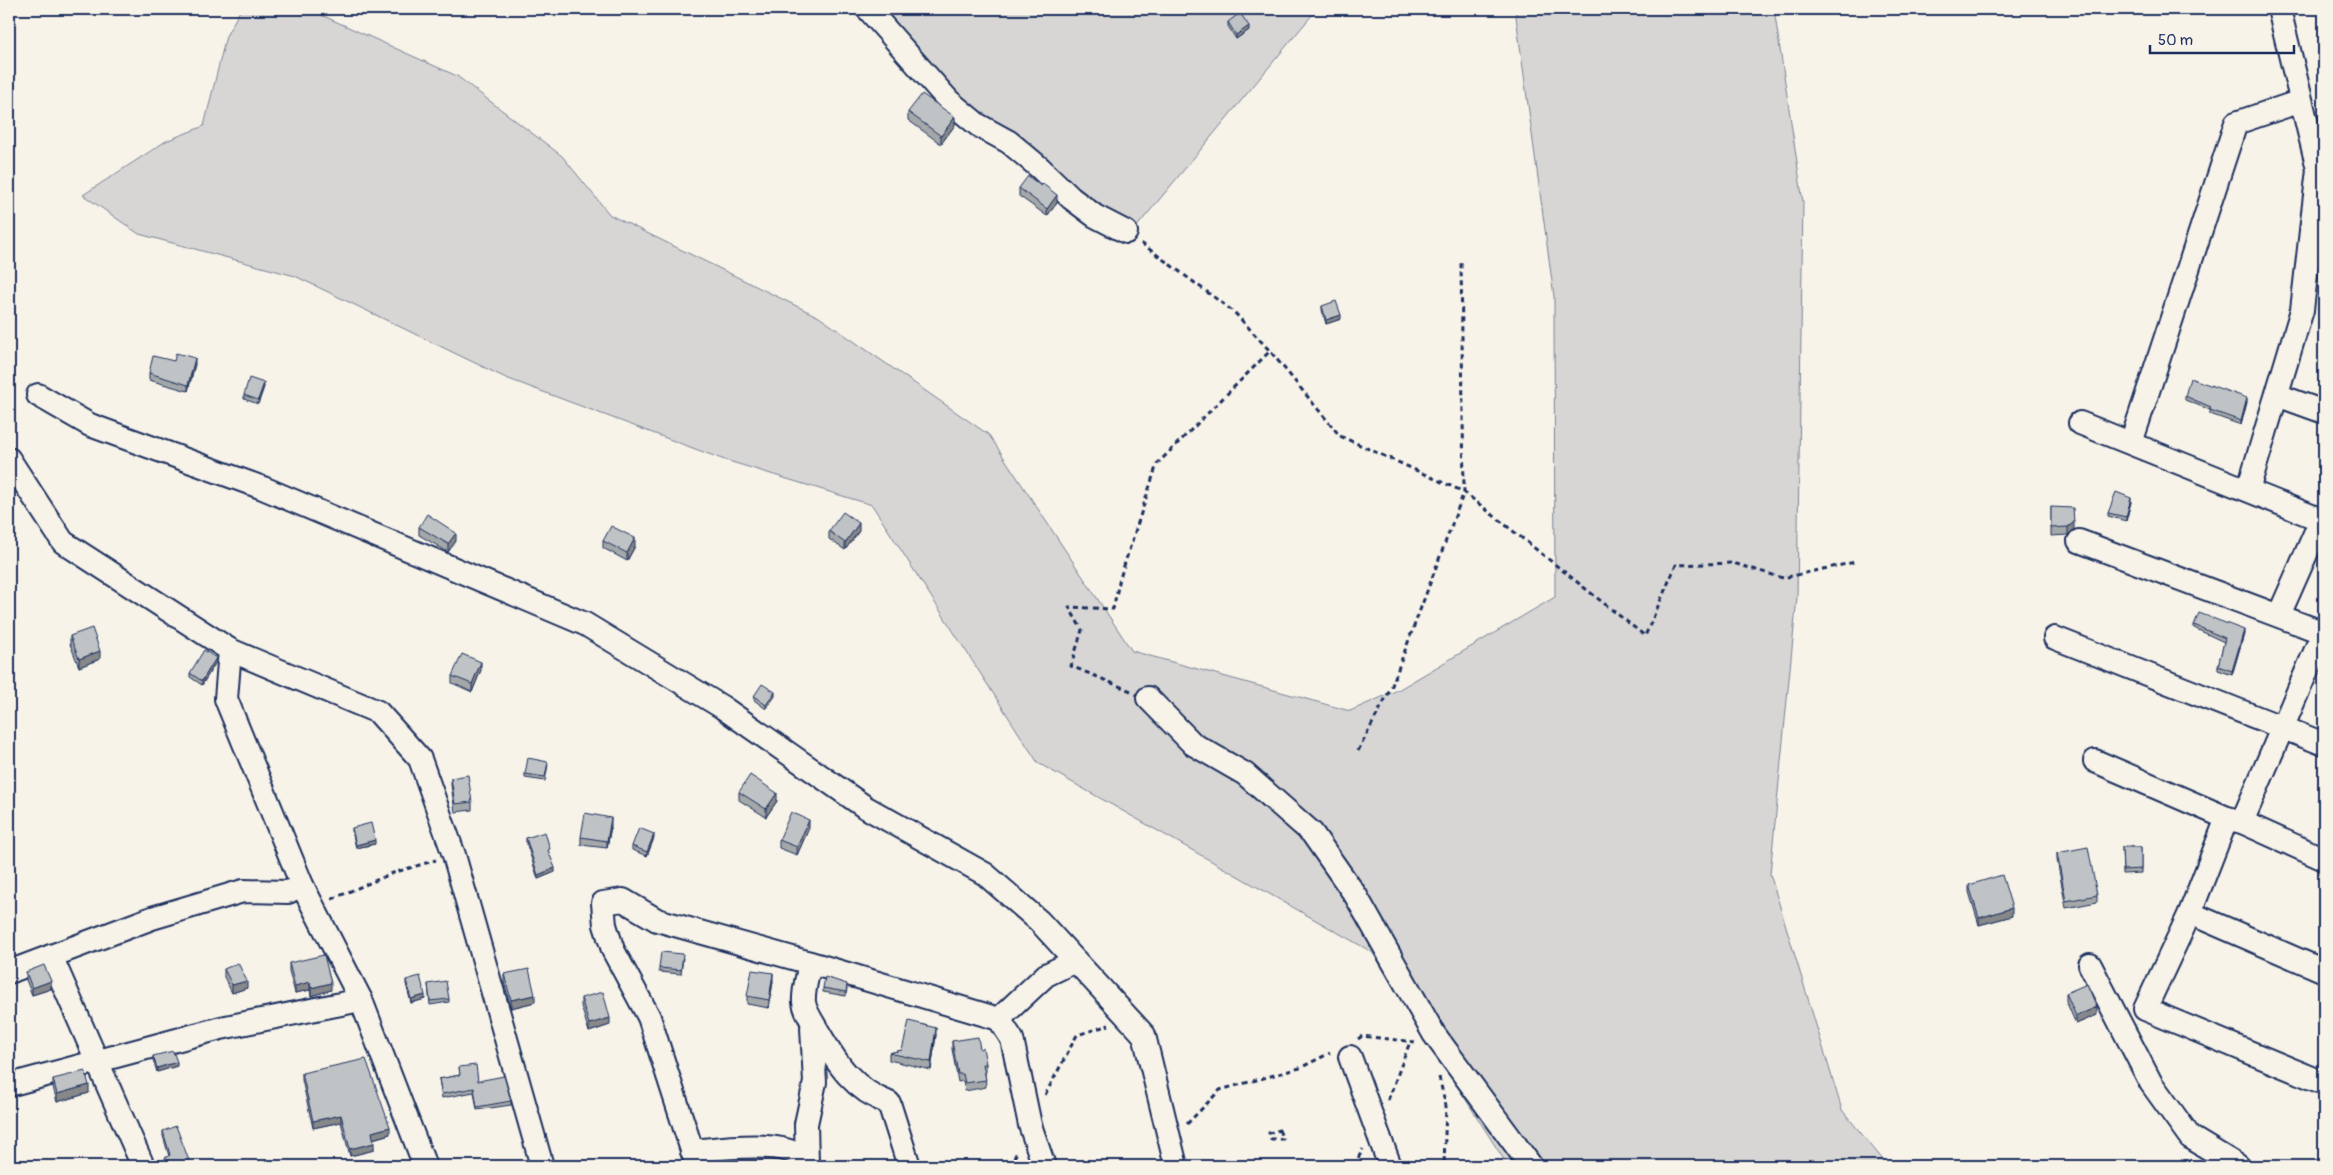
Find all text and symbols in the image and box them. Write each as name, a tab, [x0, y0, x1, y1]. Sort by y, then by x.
scale bar	[2150, 22, 2294, 54]
text: 50 m	[2158, 31, 2193, 50]

